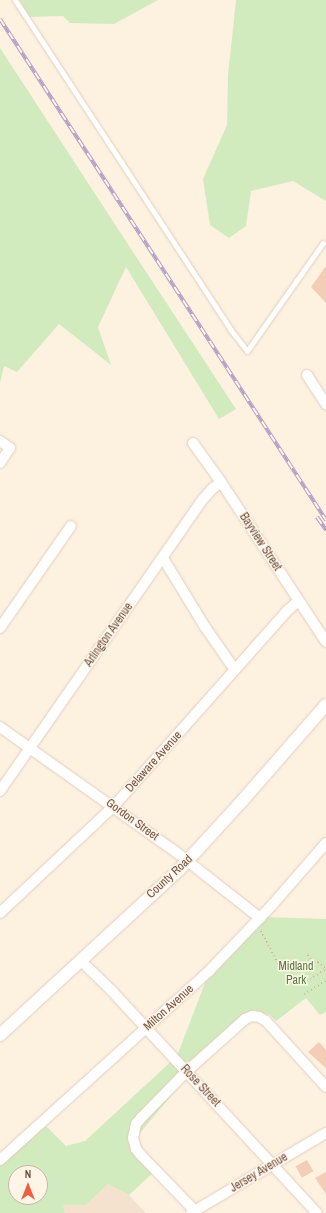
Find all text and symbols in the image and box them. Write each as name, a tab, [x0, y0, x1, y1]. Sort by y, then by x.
street label: Bayview Street	[236, 510, 284, 574]
street label: Arlington Avenue	[82, 600, 136, 670]
street label: Delaware Avenue	[123, 728, 185, 796]
street label: Gordon Street	[103, 796, 161, 844]
street label: County Road	[144, 852, 196, 902]
park label: Midland Park	[278, 960, 314, 988]
street label: Milton Avenue	[141, 982, 197, 1034]
street label: Rose Street	[177, 1062, 223, 1110]
street label: Jersey Avenue	[227, 1150, 291, 1196]
north arrow	[8, 1165, 48, 1205]
text: N	[25, 1167, 31, 1181]

